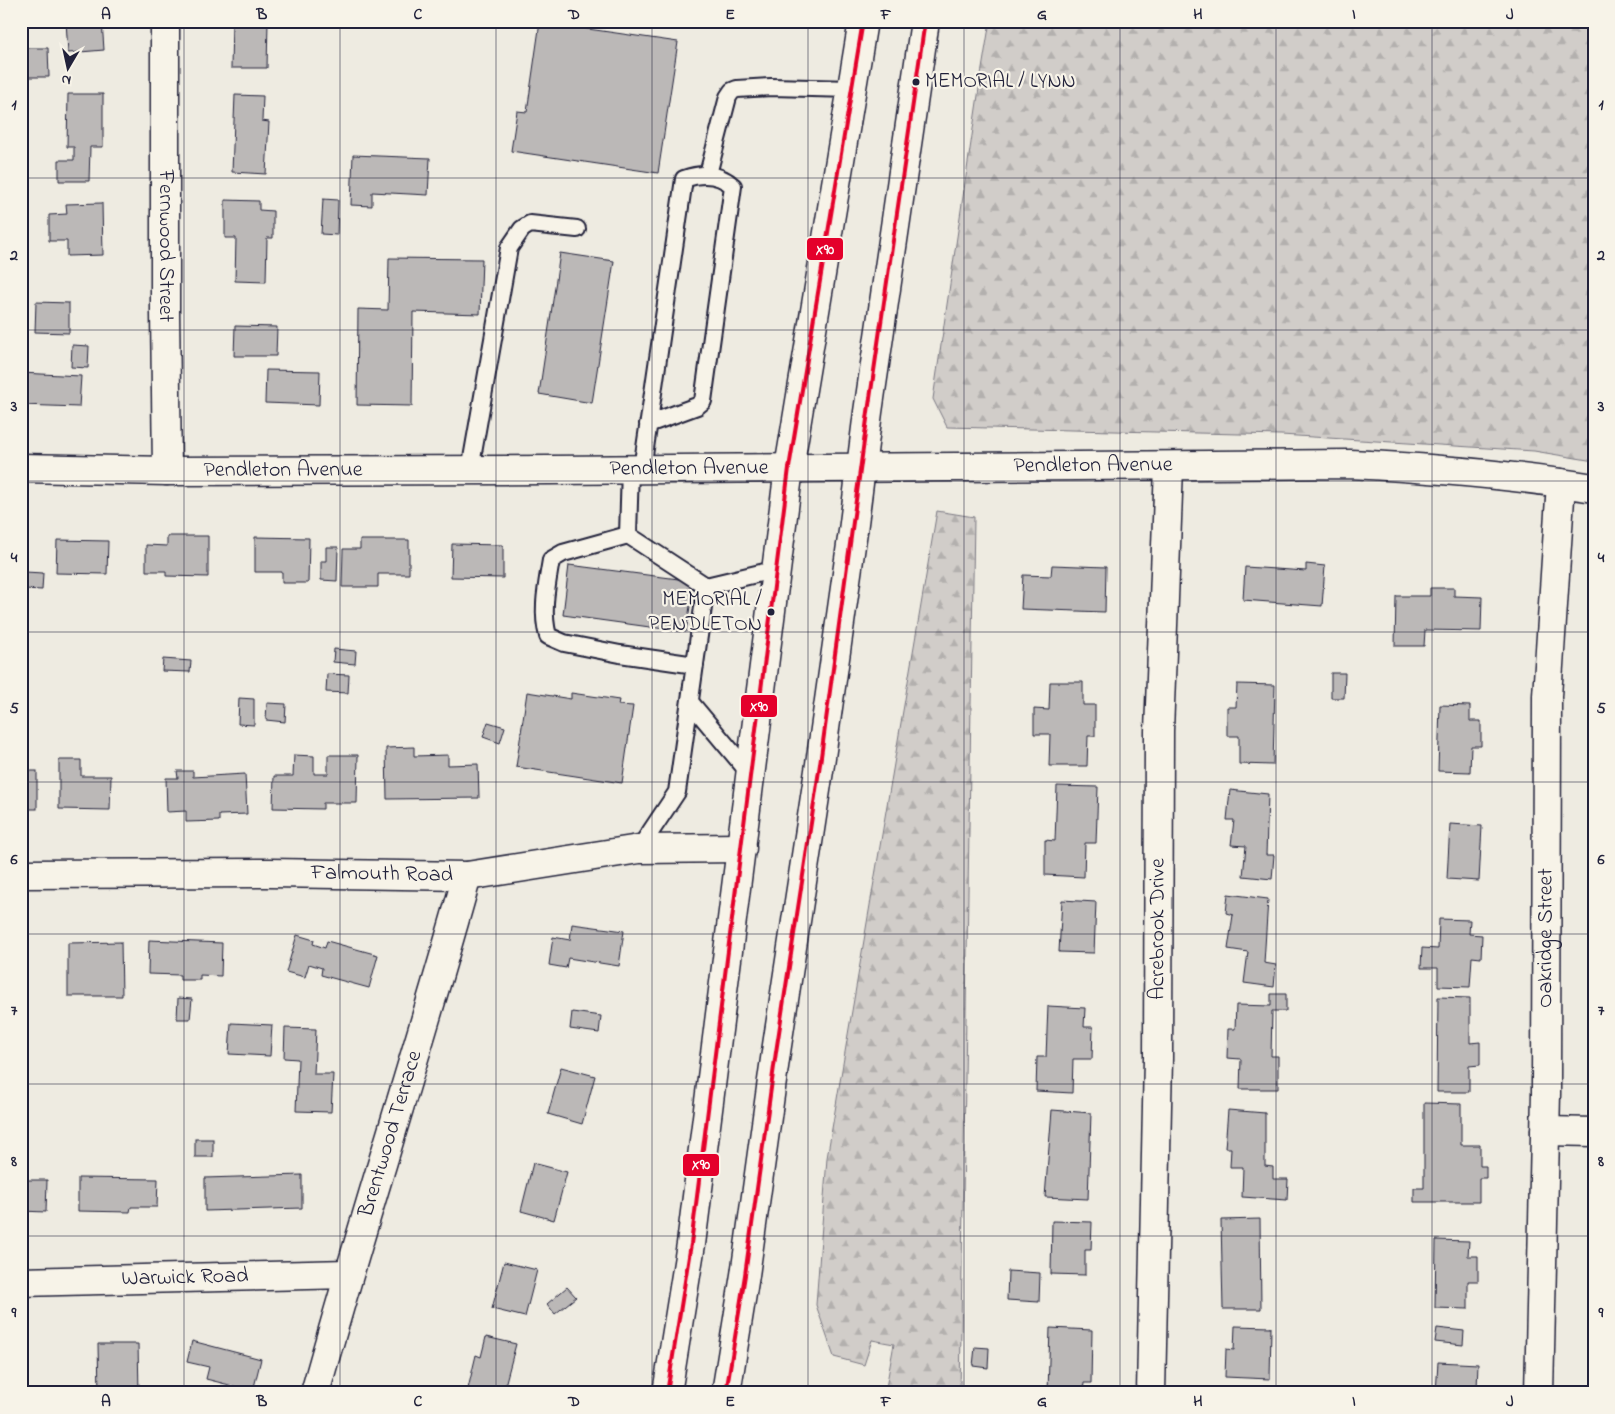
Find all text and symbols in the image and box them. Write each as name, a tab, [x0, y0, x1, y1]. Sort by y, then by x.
text: A	[101, 3, 111, 27]
text: B	[256, 3, 268, 27]
text: C	[414, 3, 423, 27]
text: D	[567, 3, 580, 27]
text: E	[725, 3, 735, 27]
text: F	[880, 3, 892, 27]
text: G	[1037, 3, 1047, 27]
text: H	[1193, 3, 1203, 27]
text: I	[1352, 3, 1356, 27]
text: J	[1506, 3, 1514, 27]
north arrow	[42, 42, 92, 92]
place label: MEMORIAL / LYNN	[925, 67, 1076, 97]
text: N	[60, 68, 73, 90]
marker: MEMORIAL / LYNN	[911, 77, 921, 87]
text: 1	[11, 93, 17, 117]
text: 1	[1598, 93, 1604, 117]
street label: Fernwood Street	[149, 169, 181, 323]
line badge: X90	[806, 237, 844, 261]
text: X90	[816, 240, 834, 261]
text: 2	[9, 244, 18, 268]
text: 2	[1596, 244, 1605, 268]
text: 3	[10, 395, 18, 419]
text: 3	[1597, 395, 1605, 419]
street label: Pendleton Avenue	[1013, 449, 1173, 483]
street label: Pendleton Avenue	[609, 452, 769, 486]
street label: Pendleton Avenue	[203, 454, 363, 487]
text: 4	[10, 546, 18, 570]
text: 4	[1597, 546, 1605, 570]
place label: MEMORIAL / PENDLETON	[648, 585, 762, 640]
marker: MEMORIAL / PENDLETON	[766, 607, 776, 617]
line badge: X90	[740, 694, 778, 718]
text: 5	[9, 697, 19, 721]
text: X90	[750, 697, 768, 718]
text: 5	[1596, 697, 1606, 721]
text: 6	[9, 848, 18, 872]
text: 6	[1596, 848, 1605, 872]
street label: Falmouth Road	[310, 858, 453, 892]
street label: Acrebrook Drive	[1142, 858, 1175, 1000]
street label: Oakridge Street	[1530, 867, 1563, 1008]
text: 7	[11, 999, 18, 1023]
text: 7	[1598, 999, 1605, 1023]
street label: Brentwood Terrace	[351, 1047, 431, 1222]
text: 8	[10, 1150, 17, 1174]
text: 8	[1597, 1150, 1604, 1174]
line badge: X90	[682, 1153, 720, 1177]
text: X90	[692, 1155, 710, 1176]
street label: Warwick Road	[121, 1260, 249, 1296]
text: 9	[11, 1301, 17, 1325]
text: 9	[1598, 1301, 1604, 1325]
text: A	[101, 1390, 111, 1414]
text: B	[256, 1390, 268, 1414]
text: C	[414, 1390, 423, 1414]
text: D	[567, 1390, 580, 1414]
text: E	[725, 1390, 735, 1414]
text: F	[880, 1390, 892, 1414]
text: G	[1037, 1390, 1047, 1414]
text: H	[1193, 1390, 1203, 1414]
text: I	[1352, 1390, 1356, 1414]
text: J	[1506, 1390, 1514, 1414]

